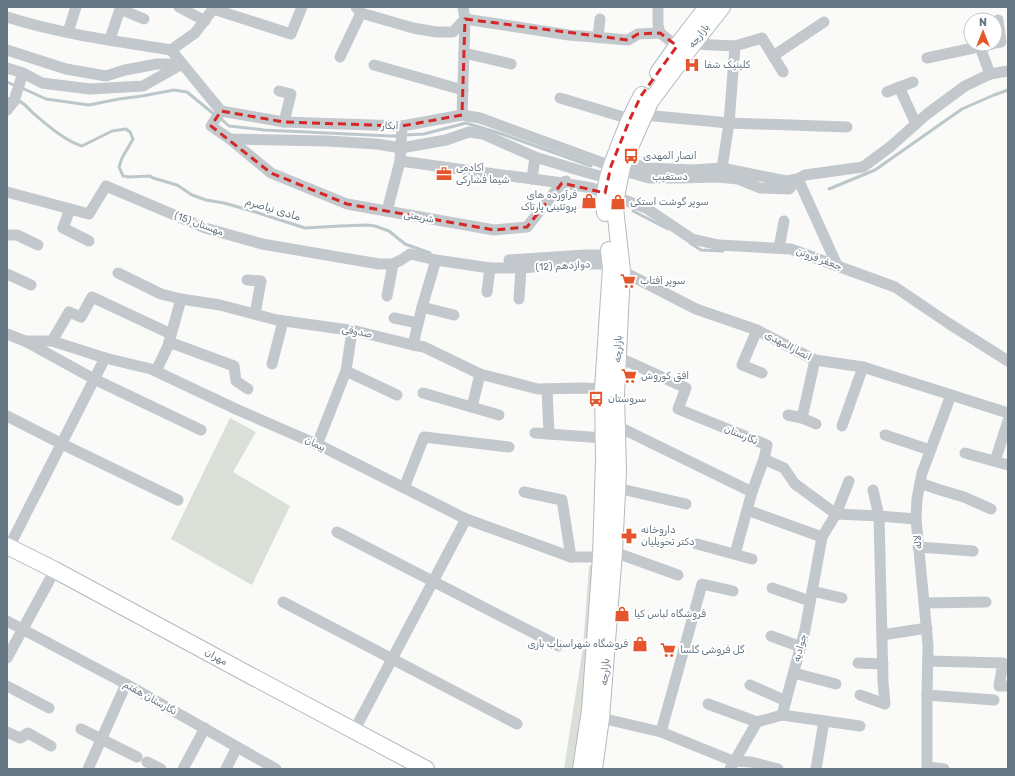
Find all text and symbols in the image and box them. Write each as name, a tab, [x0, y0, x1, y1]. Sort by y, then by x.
north arrow	[963, 12, 1003, 52]
text: N	[979, 16, 987, 29]
street label: بازارچه	[686, 22, 712, 50]
hospital icon: کلینیک شفا	[683, 56, 701, 74]
place label: کلینیک شفا	[704, 59, 751, 71]
street label: آبکار	[380, 120, 399, 132]
bus stop icon: انصار المهدی	[622, 147, 640, 165]
place label: انصار المهدی	[643, 150, 697, 162]
place label: آکادمی شیما فشارکی	[456, 162, 510, 186]
office icon: آکادمی شیما فشارکی	[435, 165, 453, 183]
street label: دستغیب	[652, 171, 688, 183]
place label: فرآورده های پروتئینی پارتاک	[521, 189, 577, 214]
shop icon: فرآورده های پروتئینی پارتاک	[580, 192, 598, 210]
shop icon: سوپر گوشت استکی	[609, 193, 627, 211]
water label: مادی نیاصرم	[244, 194, 302, 225]
place label: سوپر گوشت استکی	[630, 196, 709, 209]
street label: شریعتی	[403, 208, 435, 226]
street label: مهستان (15)	[173, 210, 226, 239]
street label: جعفر فروتن	[794, 245, 844, 273]
street label: دوازدهم (12)	[535, 259, 591, 273]
supermarket icon: سوپر آفتاب	[619, 272, 637, 290]
place label: سوپر آفتاب	[640, 275, 685, 288]
street label: صدوقی	[341, 323, 373, 341]
street label: انصارالمهدی	[763, 329, 813, 363]
street label: بازارچه	[612, 335, 624, 363]
supermarket icon: افق کوروش	[620, 367, 638, 385]
place label: افق کوروش	[641, 370, 689, 382]
bus stop icon: سروستان	[587, 390, 605, 408]
place label: سروستان	[608, 393, 646, 405]
street label: نگارستان	[722, 423, 760, 447]
street label: پیمان	[302, 434, 328, 455]
place label: داروخانه دکتر تحویلیان	[641, 524, 695, 548]
pharmacy icon: داروخانه دکتر تحویلیان	[620, 527, 638, 545]
street label: لاله	[911, 534, 925, 550]
shop icon: فروشگاه لباس کیا	[613, 605, 631, 623]
place label: فروشگاه لباس کیا	[634, 608, 706, 620]
street label: جوادیه	[791, 633, 809, 663]
shop icon: فروشگاه شهراسباب بازی	[631, 635, 649, 653]
place label: فروشگاه شهراسباب بازی	[527, 638, 628, 650]
supermarket icon: گل فروشی گلسا	[659, 641, 677, 659]
place label: گل فروشی گلسا	[680, 644, 745, 656]
street label: مهران	[203, 646, 230, 668]
street label: بازارچه	[598, 658, 612, 686]
street label: نگارستان هفتم	[121, 678, 179, 718]

